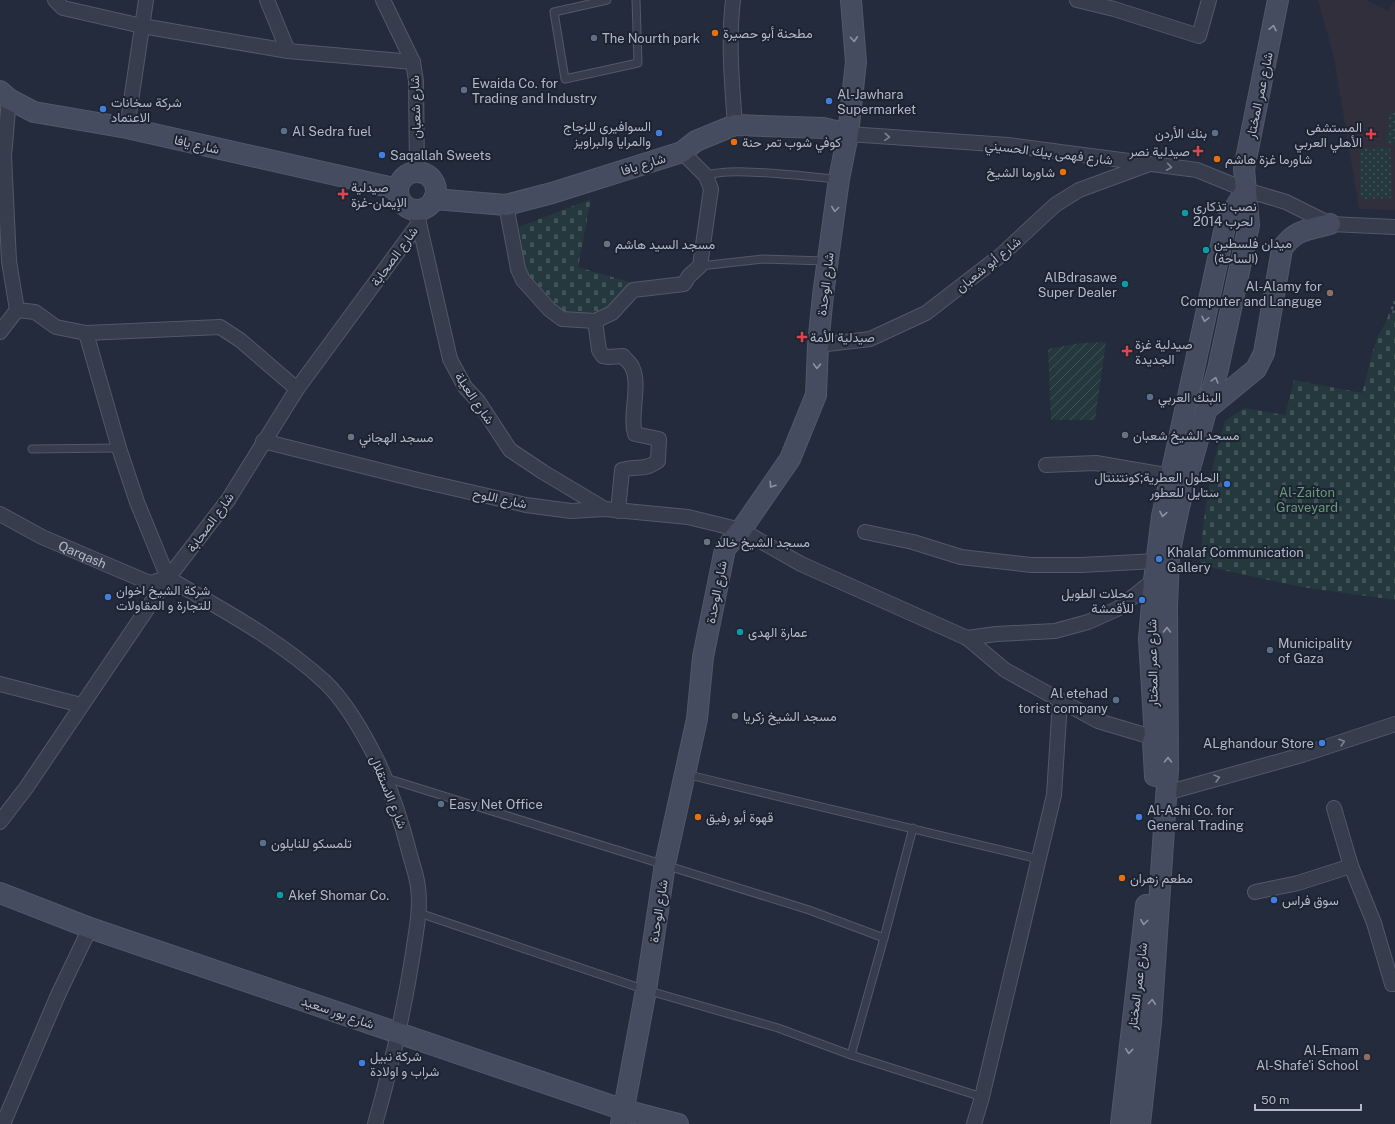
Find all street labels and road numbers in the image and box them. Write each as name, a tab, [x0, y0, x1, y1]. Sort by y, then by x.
street label: شارع عمر المختار	[1243, 51, 1278, 141]
street label: شارع شعبان	[407, 75, 426, 139]
street label: شارع يافا	[172, 132, 221, 159]
street label: شارع فهمى بيك الحسيني	[984, 137, 1114, 171]
street label: شارع يافا	[619, 151, 668, 180]
street label: شارع الصحابة	[368, 224, 423, 290]
street label: شارع أبو شعبان	[953, 234, 1025, 297]
street label: شارع الوحدة	[814, 252, 839, 317]
street label: شارع العيلة	[450, 370, 497, 428]
street label: شارع اللوح	[471, 485, 528, 513]
street label: شارع الصحابة	[184, 490, 239, 556]
street label: Qarqash	[56, 538, 109, 572]
street label: شارع الوحدة	[703, 559, 732, 625]
street label: شارع عمر المختار	[1144, 619, 1163, 708]
street label: شارع الاستقلال	[365, 753, 410, 832]
street label: شارع الوحدة	[646, 879, 673, 944]
street label: شارع عمر المختار	[1125, 942, 1152, 1032]
street label: شارع بور سعيد	[299, 993, 376, 1034]

